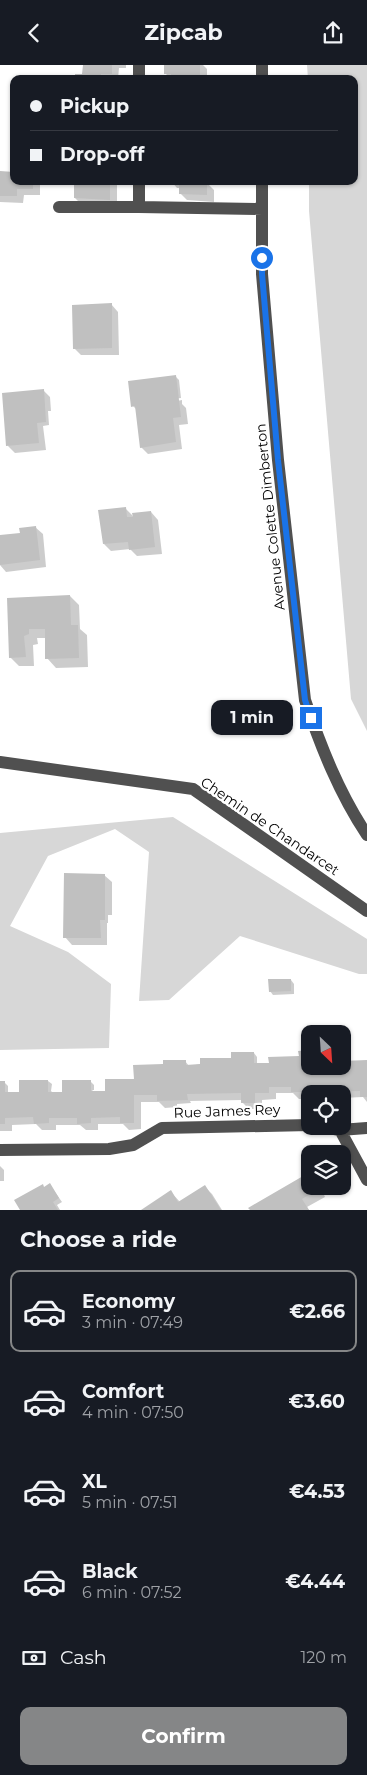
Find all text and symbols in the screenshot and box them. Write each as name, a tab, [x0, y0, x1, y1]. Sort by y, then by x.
icon: back	[20, 19, 48, 47]
text: Zipcab	[144, 19, 223, 46]
icon: share	[319, 19, 347, 47]
text: Pickup	[60, 95, 129, 118]
text: Drop-off	[60, 143, 144, 166]
route start	[251, 247, 273, 269]
street label: Avenue Colette Dimberton	[251, 423, 289, 611]
callout: 1 min	[211, 701, 294, 735]
route end	[300, 707, 322, 729]
text: 1 min	[230, 708, 274, 727]
street label: Chemin de Chandarcet	[197, 773, 343, 879]
north arrow	[301, 1025, 351, 1075]
map controls	[301, 1025, 351, 1195]
button: locate	[301, 1085, 351, 1135]
street label: Rue James Rey	[173, 1100, 281, 1122]
button: layers	[301, 1145, 351, 1195]
text: Choose a ride	[20, 1226, 177, 1253]
icon: car	[22, 1289, 67, 1334]
text: Economy	[82, 1290, 175, 1313]
text: €2.66	[289, 1300, 345, 1323]
text: 3 min · 07:49	[82, 1313, 183, 1332]
icon: car	[22, 1379, 67, 1424]
text: Comfort	[82, 1380, 164, 1403]
text: €3.60	[289, 1390, 345, 1413]
text: 4 min · 07:50	[82, 1403, 184, 1422]
icon: car	[22, 1469, 67, 1514]
text: XL	[82, 1470, 107, 1493]
text: €4.53	[289, 1480, 345, 1503]
text: 5 min · 07:51	[82, 1493, 178, 1512]
icon: car	[22, 1559, 67, 1604]
text: Black	[82, 1560, 138, 1583]
text: €4.44	[285, 1570, 345, 1593]
text: 6 min · 07:52	[82, 1583, 181, 1602]
icon: cash	[20, 1644, 48, 1672]
text: Cash	[60, 1646, 107, 1669]
text: 120 m	[300, 1648, 347, 1667]
button: Confirm	[20, 1707, 347, 1765]

